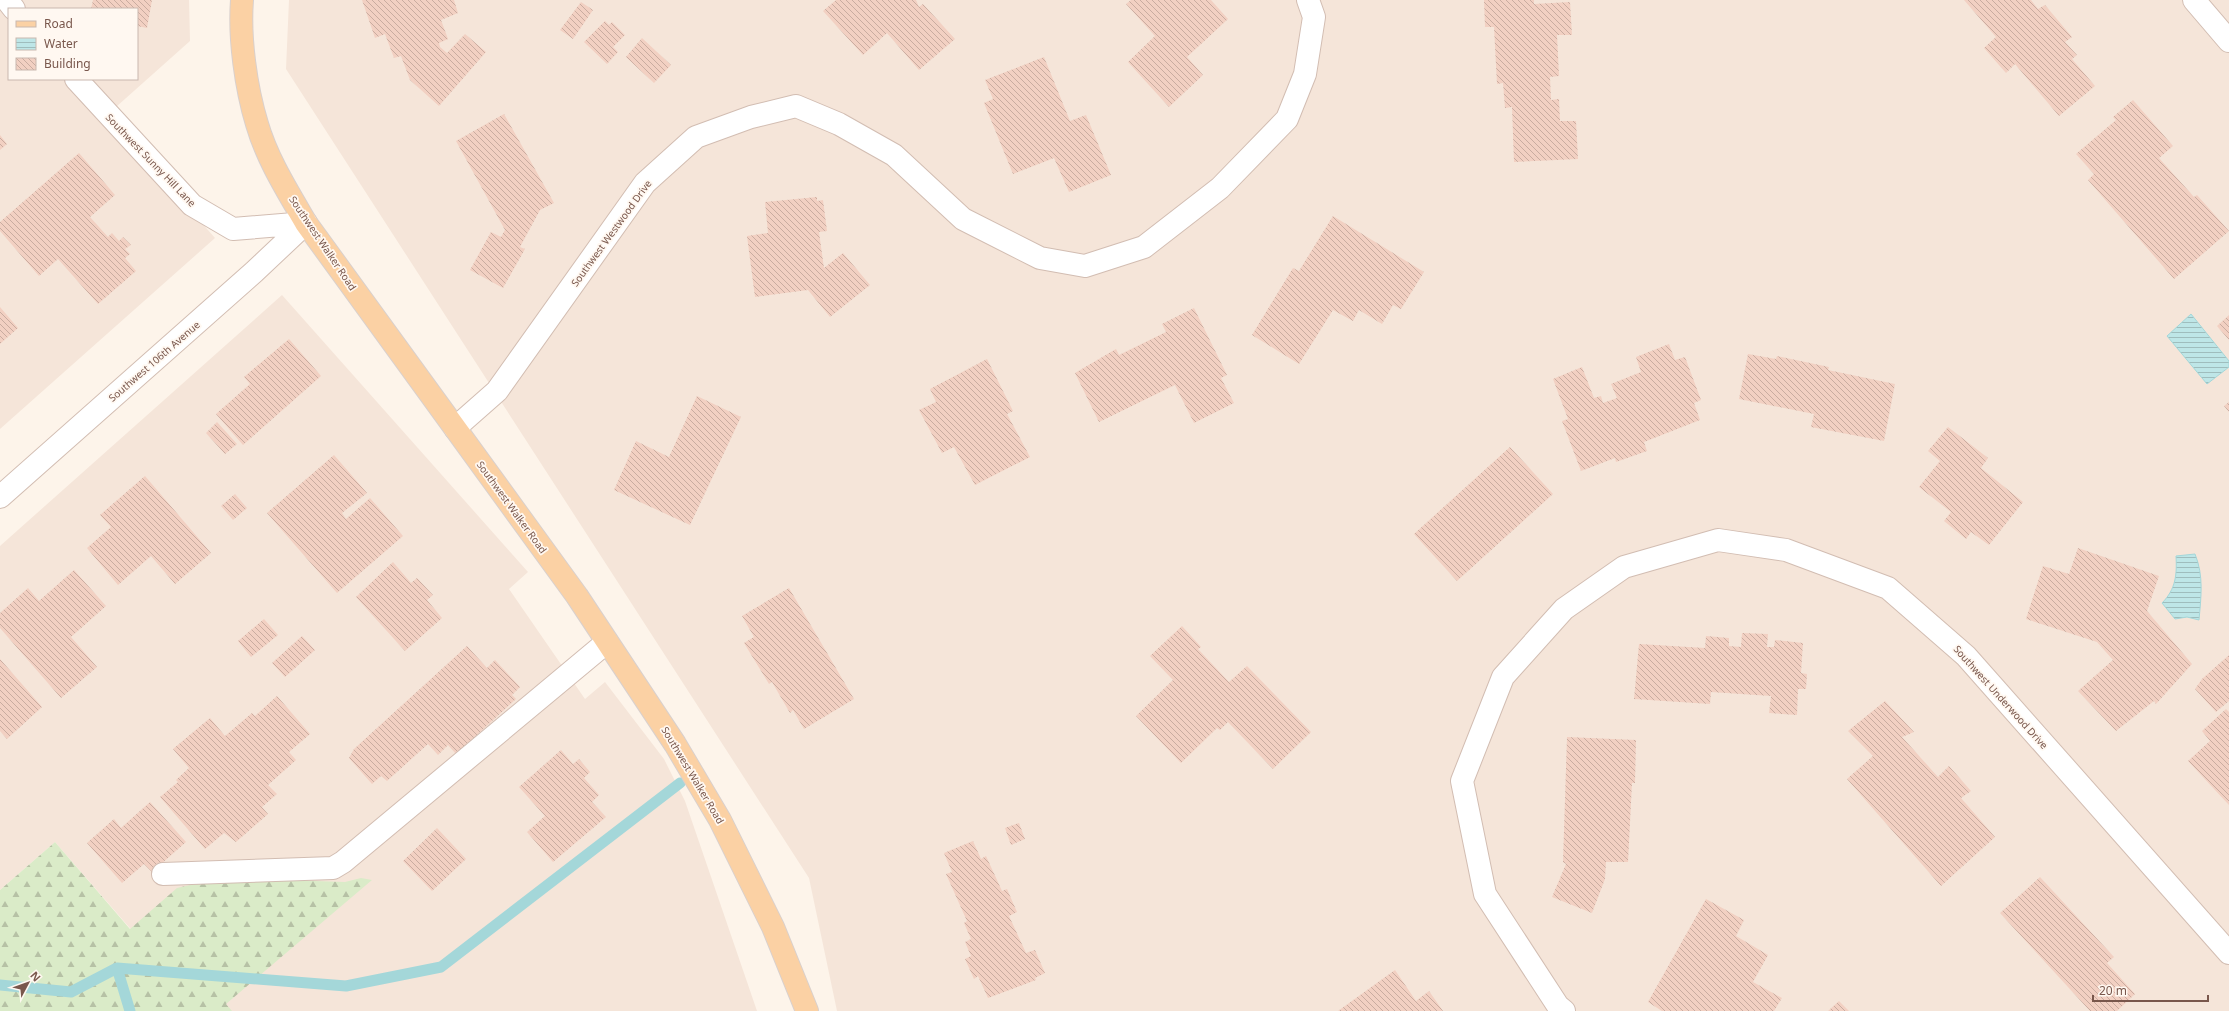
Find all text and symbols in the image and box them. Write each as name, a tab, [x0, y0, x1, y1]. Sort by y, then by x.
legend	[8, 8, 138, 80]
text: Road	[44, 15, 73, 32]
text: Water	[44, 35, 78, 52]
text: Building	[44, 55, 91, 72]
street label: Southwest Sunny Hill Lane	[103, 110, 199, 210]
street label: Southwest Westwood Drive	[568, 177, 655, 289]
street label: Southwest Walker Road	[286, 193, 360, 293]
street label: Southwest 106th Avenue	[105, 317, 203, 405]
street label: Southwest Walker Road	[474, 458, 550, 556]
street label: Southwest Underwood Drive	[1951, 642, 2052, 752]
street label: Southwest Walker Road	[658, 724, 728, 826]
north arrow	[8, 963, 48, 1003]
text: N	[27, 968, 45, 984]
scale bar	[2093, 977, 2208, 1003]
text: 20 m	[2099, 982, 2127, 999]

